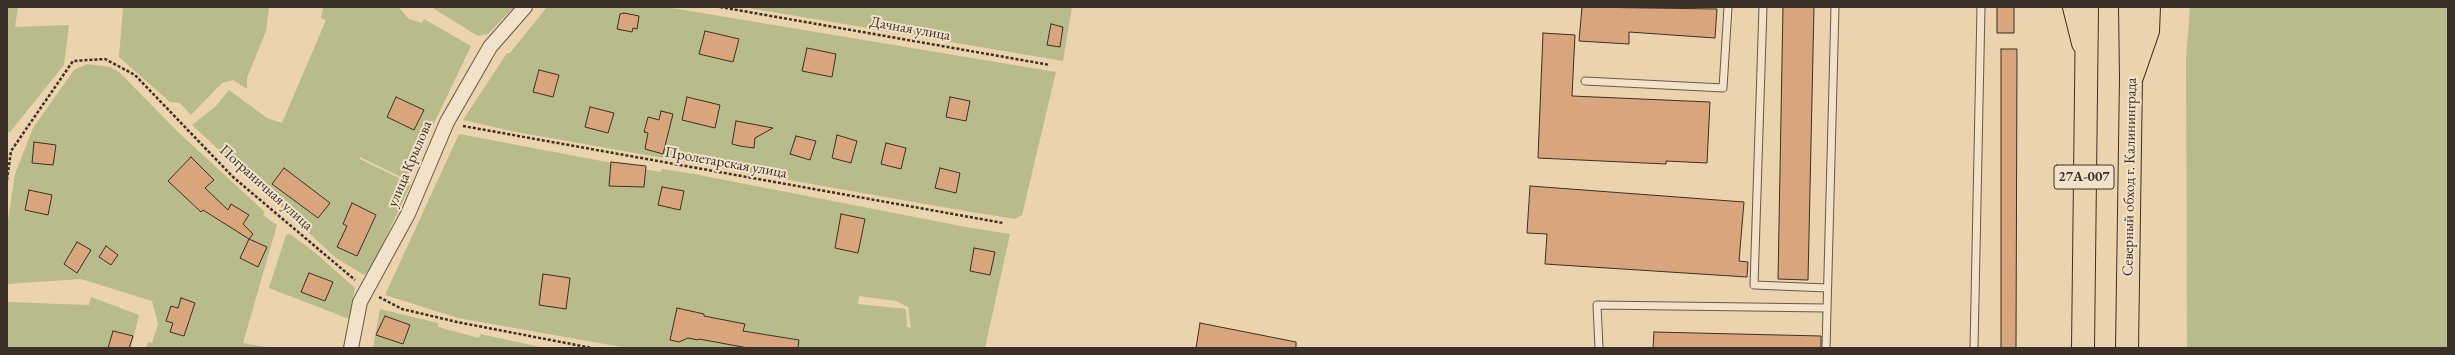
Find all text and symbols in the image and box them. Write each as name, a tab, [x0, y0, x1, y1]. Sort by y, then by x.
street label: Дачная улица	[868, 13, 952, 45]
street label: Северный обход г. Калининграда	[2119, 78, 2141, 276]
street label: улица Крылова	[384, 118, 436, 210]
street label: Пограничная улица	[216, 141, 316, 235]
street label: Пролетарская улица	[663, 143, 789, 183]
road number: 27А-007	[2054, 165, 2114, 189]

